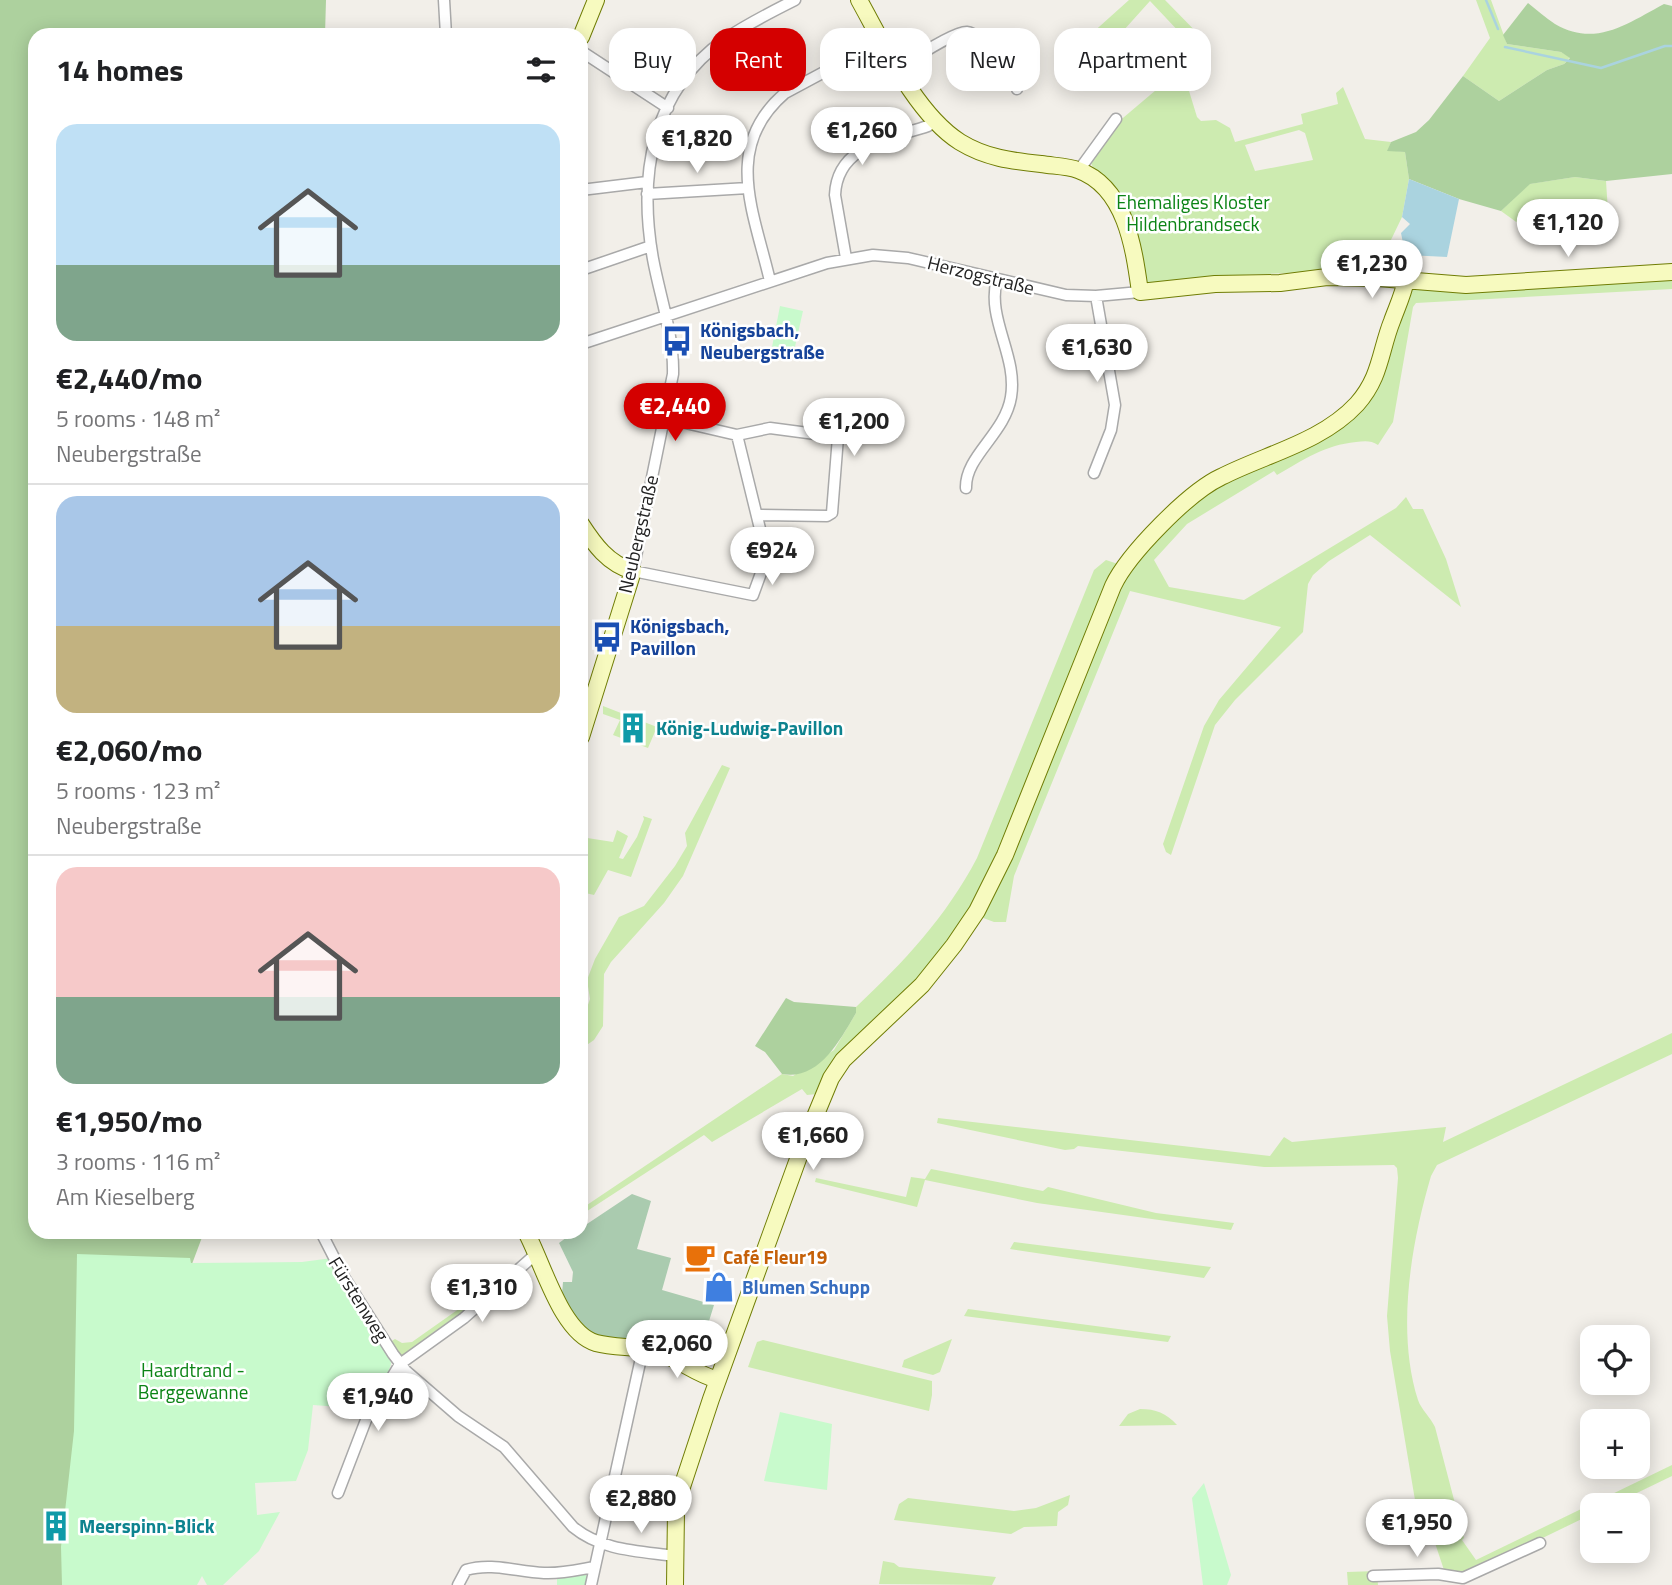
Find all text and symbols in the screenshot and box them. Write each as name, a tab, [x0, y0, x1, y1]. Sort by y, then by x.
chip: Buy	[609, 28, 696, 91]
chip: Rent	[710, 28, 806, 91]
chip: Filters	[820, 28, 932, 91]
chip: New	[946, 28, 1040, 91]
chip: Apartment	[1054, 28, 1211, 91]
text: 14 homes	[56, 47, 183, 93]
icon: filters	[522, 51, 560, 89]
pin: €1,260	[805, 108, 919, 167]
text: €1,260	[827, 112, 897, 147]
pin: €1,820	[640, 116, 754, 175]
text: €1,820	[662, 120, 732, 155]
icon: home	[245, 170, 371, 296]
park label: Ehemaliges Kloster Hildenbrandseck	[1116, 187, 1270, 238]
pin: €1,120	[1511, 200, 1625, 259]
text: €1,120	[1533, 204, 1603, 239]
pin: €1,230	[1315, 240, 1429, 300]
text: €1,230	[1337, 245, 1407, 280]
street label: Herzogstraße	[925, 247, 1038, 302]
place label: Königsbach, Neubergstraße	[700, 315, 825, 366]
bus stop icon: Königsbach, Neubergstraße	[660, 324, 694, 358]
pin: €1,630	[1040, 324, 1154, 384]
text: €1,630	[1062, 329, 1132, 364]
text: €2,440/mo	[56, 355, 202, 401]
pin: €2,440	[618, 384, 732, 443]
text: €2,440	[640, 388, 710, 423]
pin: €1,200	[797, 398, 911, 458]
text: 5 rooms · 148 m²	[56, 401, 220, 436]
text: €1,200	[819, 403, 889, 438]
text: Neubergstraße	[56, 436, 202, 471]
street label: Neubergstraße	[610, 472, 665, 596]
pin: €924	[731, 528, 813, 587]
text: €924	[746, 532, 798, 567]
icon: home	[245, 542, 371, 668]
place label: Königsbach, Pavillon	[630, 611, 730, 662]
bus stop icon: Königsbach, Pavillon	[590, 620, 624, 654]
building icon: König-Ludwig-Pavillon	[616, 711, 650, 745]
place label: König-Ludwig-Pavillon	[656, 713, 843, 742]
text: €2,060/mo	[56, 727, 202, 773]
text: 5 rooms · 123 m²	[56, 773, 220, 808]
text: Neubergstraße	[56, 808, 202, 843]
icon: home	[245, 913, 371, 1039]
text: €1,950/mo	[56, 1098, 202, 1144]
pin: €1,660	[756, 1112, 870, 1172]
text: €1,660	[778, 1117, 848, 1152]
text: 3 rooms · 116 m²	[56, 1144, 220, 1179]
text: Am Kieselberg	[56, 1179, 195, 1214]
cafe icon: Café Fleur19	[683, 1240, 717, 1274]
place label: Café Fleur19	[723, 1242, 827, 1271]
street label: Fürstenweg	[322, 1251, 397, 1347]
pin: €1,310	[425, 1264, 539, 1324]
text: €1,310	[447, 1269, 517, 1304]
shop icon: Blumen Schupp	[702, 1270, 736, 1304]
place label: Blumen Schupp	[742, 1272, 870, 1301]
pin: €2,060	[620, 1320, 734, 1380]
text: €2,060	[642, 1325, 712, 1360]
map controls	[1580, 1325, 1650, 1563]
button: locate	[1580, 1325, 1650, 1395]
park label: Haardtrand - Berggewanne	[138, 1355, 248, 1406]
pin: €1,940	[321, 1374, 435, 1433]
text: €1,940	[343, 1378, 413, 1413]
button: +	[1580, 1409, 1650, 1479]
pin: €2,880	[584, 1476, 698, 1535]
text: €2,880	[606, 1480, 676, 1515]
button: −	[1580, 1493, 1650, 1563]
pin: €1,950	[1360, 1500, 1474, 1559]
text: €1,950	[1382, 1504, 1452, 1539]
building icon: Meerspinn-Blick	[39, 1509, 73, 1543]
place label: Meerspinn-Blick	[79, 1511, 215, 1540]

